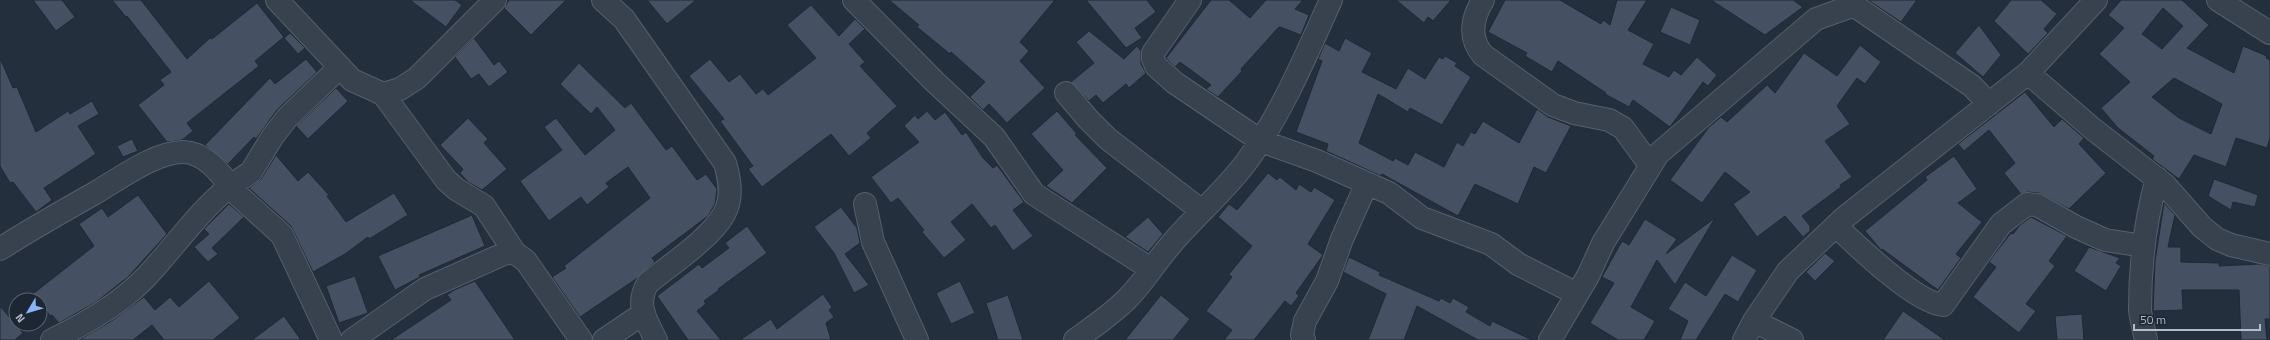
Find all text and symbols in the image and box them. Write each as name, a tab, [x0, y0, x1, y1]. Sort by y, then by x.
north arrow	[8, 292, 48, 332]
scale bar	[2134, 306, 2260, 332]
text: N	[11, 310, 29, 326]
text: 50 m	[2140, 310, 2166, 329]

